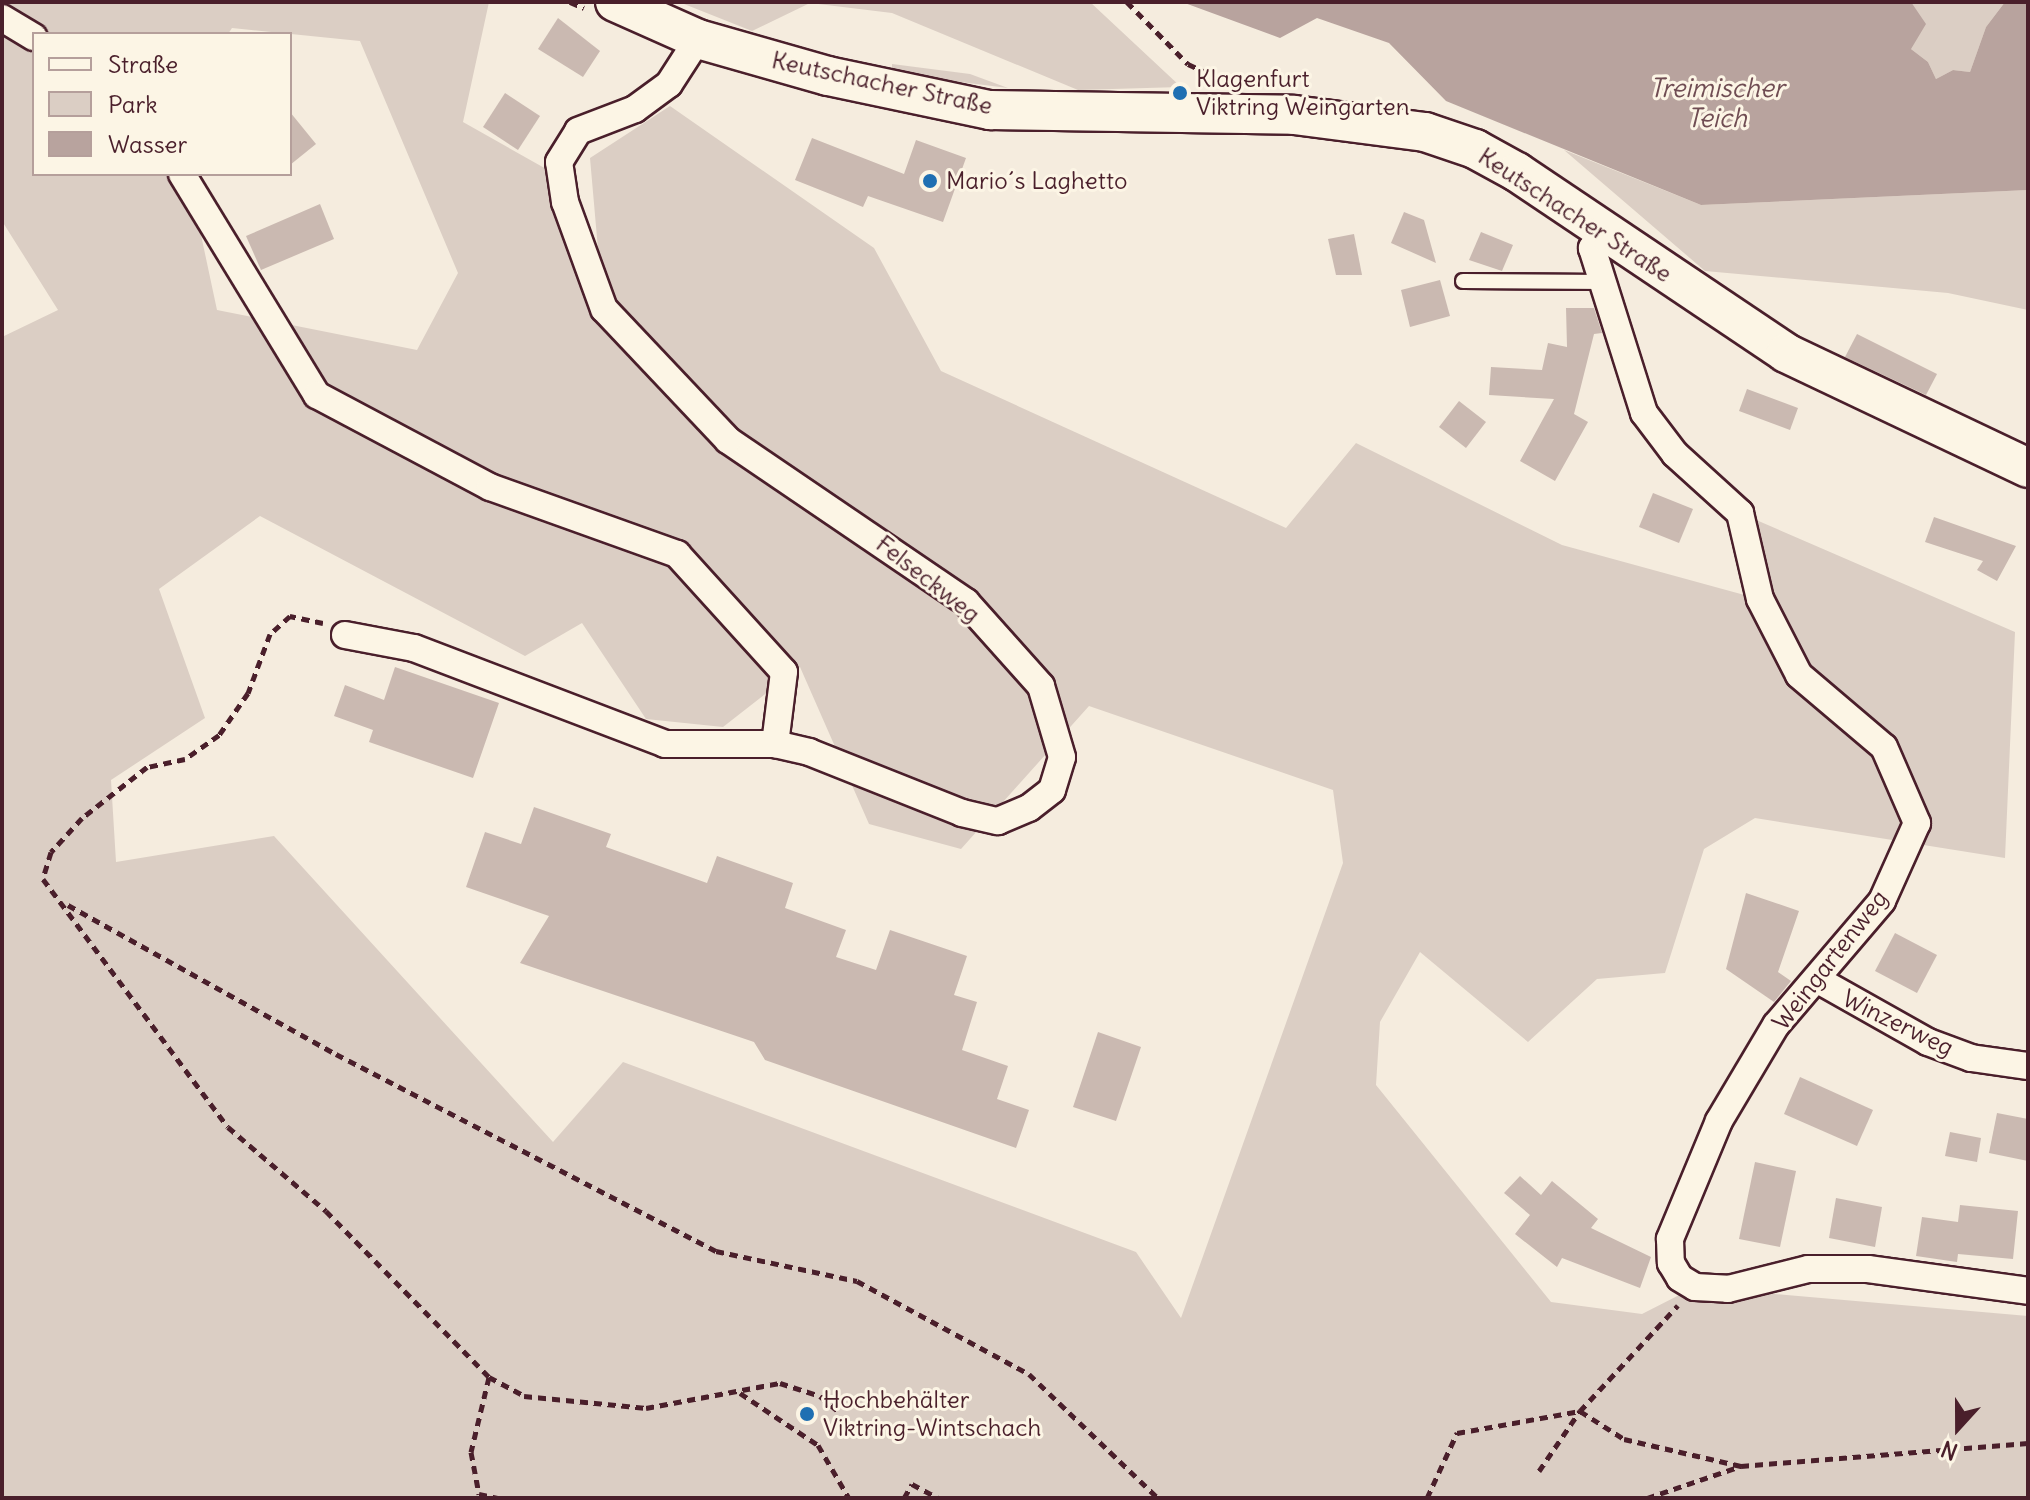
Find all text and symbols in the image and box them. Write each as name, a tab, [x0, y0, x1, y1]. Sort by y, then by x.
legend	[32, 32, 292, 176]
street label: Keutschacher Straße	[769, 46, 995, 120]
text: Straße	[108, 49, 178, 79]
place label: Klagenfurt Viktring Weingarten	[1196, 65, 1410, 121]
water label: Treimischer Teich	[1650, 72, 1784, 134]
marker: Klagenfurt Viktring Weingarten	[1171, 84, 1189, 102]
text: Park	[108, 89, 158, 119]
text: Wasser	[108, 129, 187, 159]
street label: Keutschacher Straße	[1473, 142, 1677, 288]
place label: Mario´s Laghetto	[946, 167, 1127, 195]
marker: Mario´s Laghetto	[921, 172, 939, 190]
street label: Felseckweg	[870, 529, 986, 629]
street label: Weingartenweg	[1766, 884, 1894, 1036]
street label: Winzerweg	[1838, 984, 1958, 1062]
place label: Hochbehälter Viktring-Wintschach	[823, 1386, 1041, 1442]
north arrow	[1918, 1388, 1998, 1468]
marker: Hochbehälter Viktring-Wintschach	[798, 1405, 816, 1423]
text: N	[1937, 1435, 1962, 1466]

